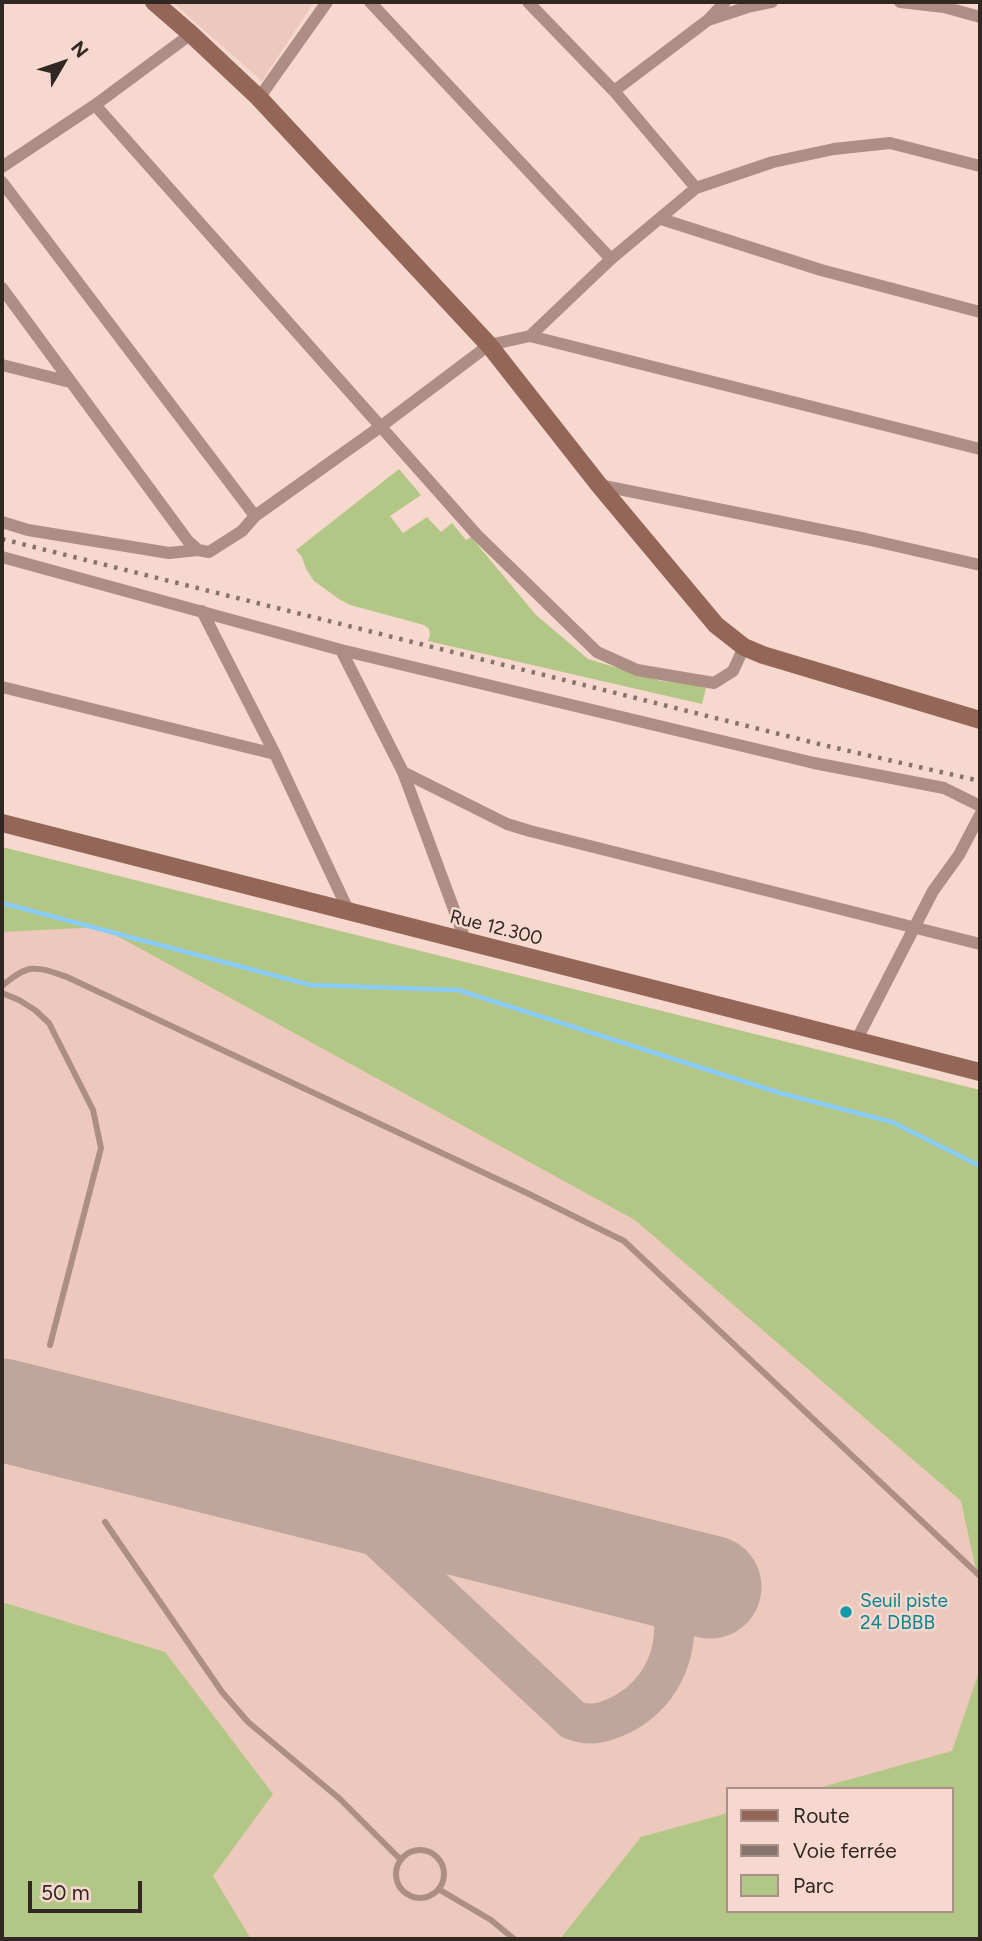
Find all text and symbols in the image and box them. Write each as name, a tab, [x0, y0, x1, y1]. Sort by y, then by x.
north arrow	[28, 28, 98, 98]
text: N	[66, 37, 93, 62]
street label: Rue 12.300	[447, 905, 545, 951]
place label: Seuil piste 24 DBBB	[860, 1590, 948, 1634]
marker: Seuil piste 24 DBBB	[838, 1604, 854, 1620]
legend	[726, 1787, 954, 1913]
text: Route	[793, 1803, 849, 1828]
text: Voie ferrée	[793, 1838, 897, 1863]
scale bar	[32, 1868, 145, 1912]
text: Parc	[793, 1873, 834, 1898]
text: 50 m	[41, 1880, 90, 1905]

